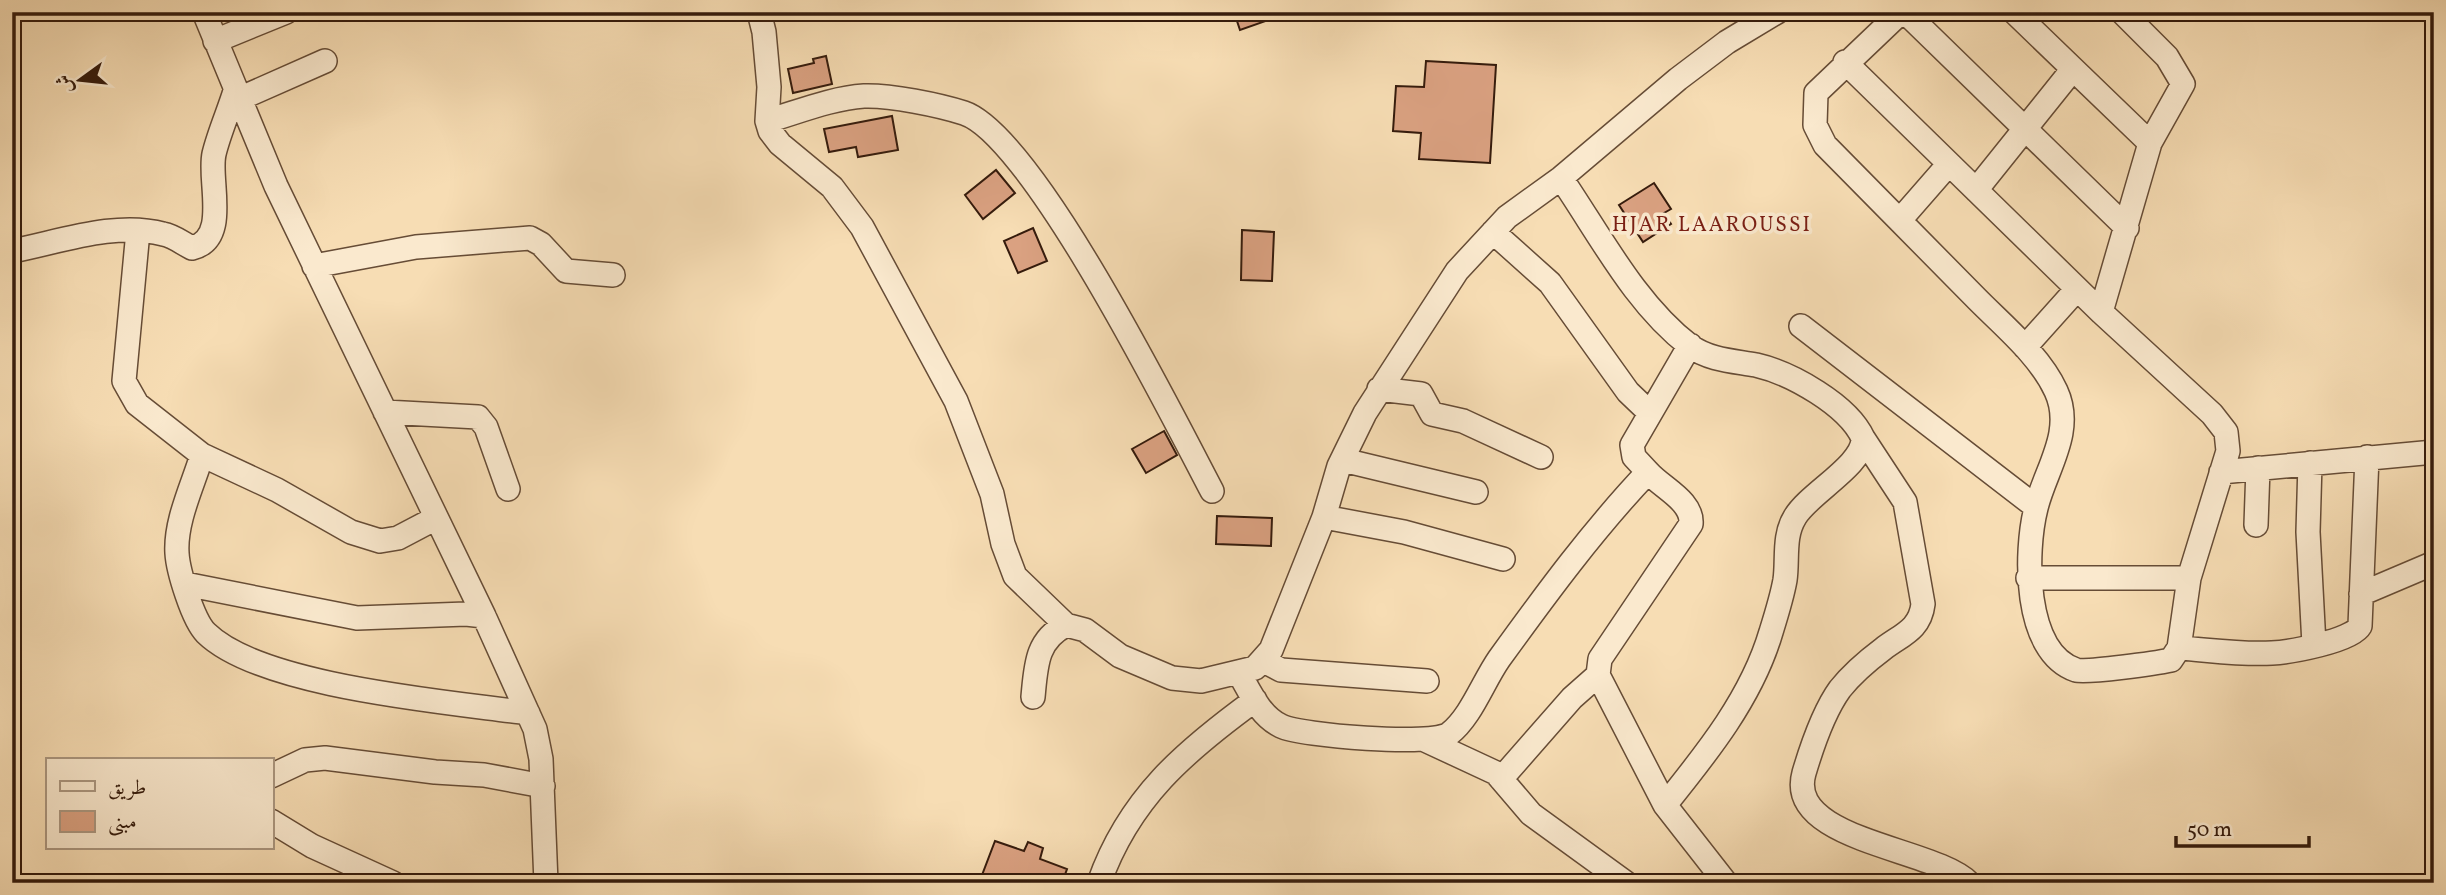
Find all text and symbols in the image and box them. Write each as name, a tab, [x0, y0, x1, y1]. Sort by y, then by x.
north arrow	[46, 46, 116, 116]
text: ش	[51, 71, 81, 96]
district label: HJAR LAAROUSSI	[1612, 211, 1812, 240]
legend	[46, 758, 273, 850]
text: طريق	[108, 774, 146, 803]
scale bar	[2176, 804, 2310, 848]
text: مبنى	[108, 808, 137, 837]
text: 50 m	[2187, 816, 2232, 845]

